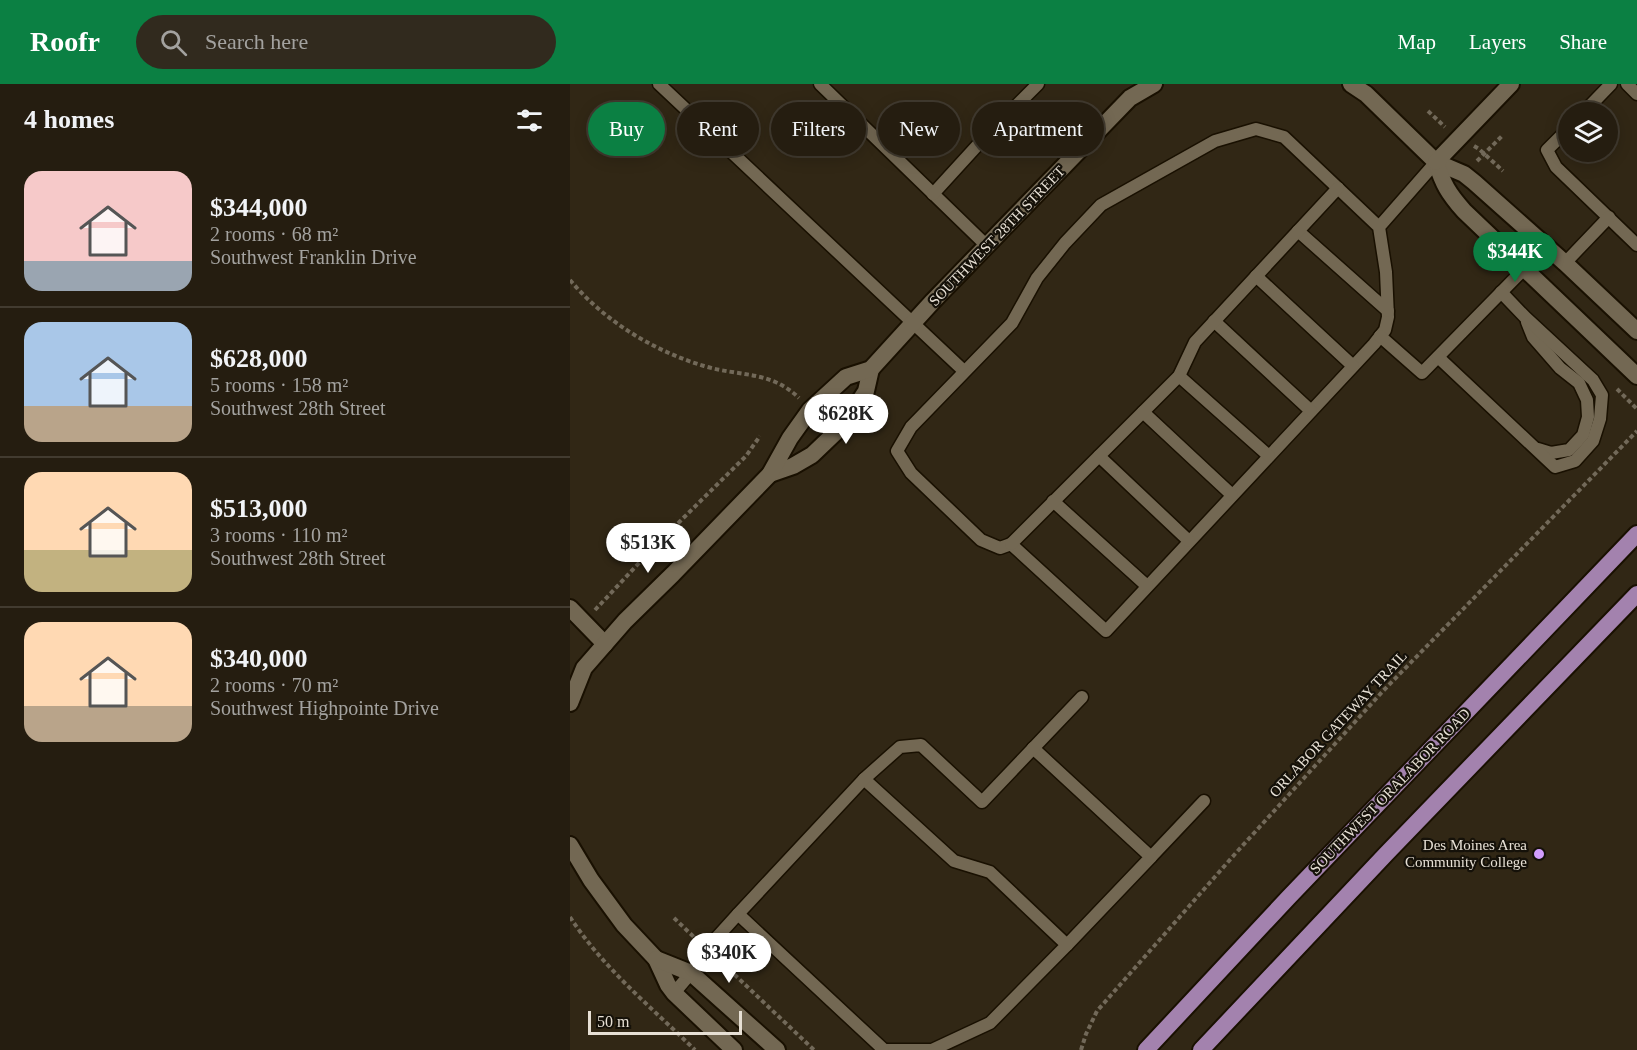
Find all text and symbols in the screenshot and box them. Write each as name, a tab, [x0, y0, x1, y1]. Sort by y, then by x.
search box	[136, 15, 556, 69]
text: Roofr	[30, 26, 100, 57]
icon: search	[157, 26, 190, 59]
text: Search here	[205, 29, 308, 54]
text: Map	[1398, 30, 1436, 54]
text: Layers	[1469, 30, 1526, 54]
text: Share	[1559, 30, 1607, 54]
chip: Buy	[588, 102, 665, 156]
chip: Rent	[677, 102, 759, 156]
chip: Filters	[771, 102, 866, 156]
chip: New	[878, 102, 960, 156]
chip: Apartment	[972, 102, 1104, 156]
map controls	[1558, 102, 1618, 162]
button: layers	[1558, 102, 1618, 162]
icon: filters	[513, 104, 546, 137]
text: 4 homes	[24, 105, 114, 134]
street label: SOUTHWEST 28TH STREET	[926, 163, 1068, 309]
text: $344,000	[210, 193, 308, 222]
icon: home	[72, 195, 144, 267]
text: 2 rooms · 68 m²	[210, 223, 338, 245]
pin: $344K	[1473, 232, 1557, 283]
text: $344K	[1487, 240, 1543, 262]
text: Southwest Franklin Drive	[210, 246, 417, 268]
text: $628,000	[210, 344, 308, 373]
icon: home	[72, 346, 144, 418]
text: 5 rooms · 158 m²	[210, 374, 348, 396]
pin: $628K	[804, 394, 888, 445]
text: Southwest 28th Street	[210, 397, 386, 419]
text: $628K	[818, 402, 874, 424]
text: $513,000	[210, 494, 308, 523]
icon: home	[72, 496, 144, 568]
pin: $513K	[606, 523, 690, 574]
text: 3 rooms · 110 m²	[210, 524, 347, 546]
text: $513K	[620, 531, 676, 553]
text: Southwest 28th Street	[210, 547, 386, 569]
text: $340,000	[210, 644, 308, 673]
icon: home	[72, 646, 144, 718]
street label: ORLABOR GATEWAY TRAIL	[1266, 648, 1410, 800]
text: 2 rooms · 70 m²	[210, 674, 338, 696]
text: Southwest Highpointe Drive	[210, 697, 439, 719]
street label: SOUTHWEST ORALABOR ROAD	[1307, 705, 1473, 877]
place label: Des Moines Area Community College	[1405, 837, 1527, 870]
marker: Des Moines Area Community College	[1532, 847, 1546, 861]
pin: $340K	[687, 933, 771, 984]
text: $340K	[701, 941, 757, 963]
scale bar	[588, 1008, 742, 1036]
text: 50 m	[597, 1013, 629, 1030]

